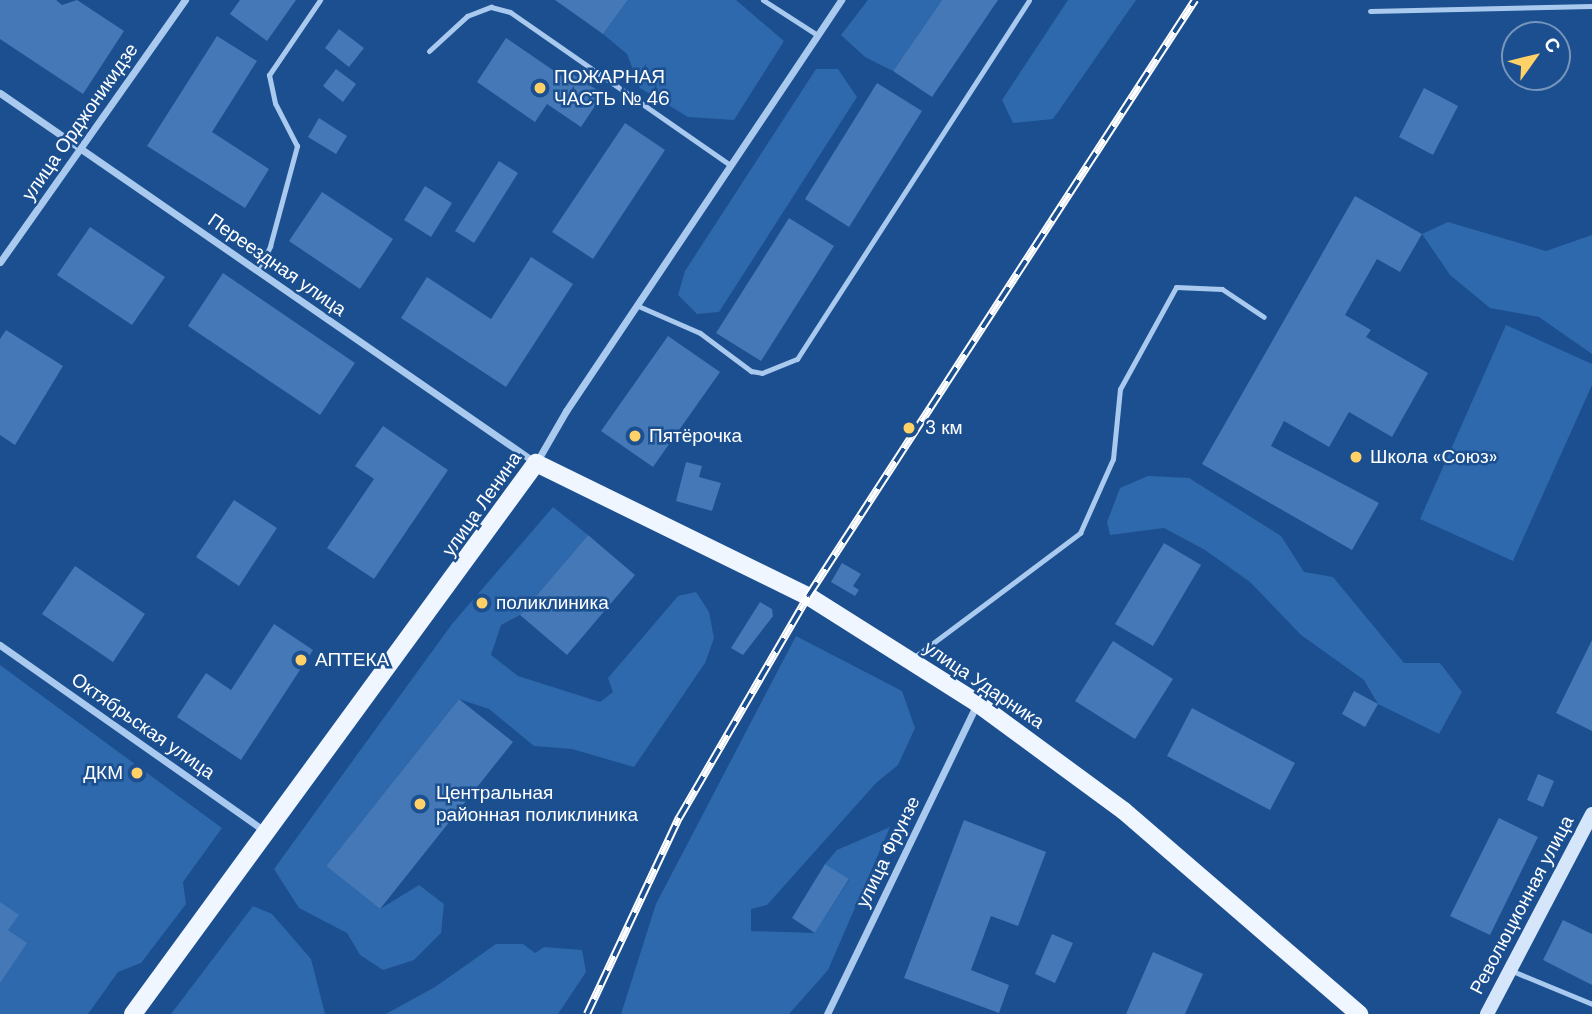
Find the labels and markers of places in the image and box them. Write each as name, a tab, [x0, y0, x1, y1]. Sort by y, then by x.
place label: ПОЖАРНАЯ ЧАСТЬ № 46	[554, 66, 670, 110]
marker: ПОЖАРНАЯ ЧАСТЬ № 46	[532, 80, 548, 96]
place label: 3 км	[925, 417, 963, 439]
marker: 3 км	[899, 418, 919, 438]
place label: Пятёрочка	[649, 425, 742, 447]
marker: Пятёрочка	[627, 428, 643, 444]
place label: Школа «Союз»	[1370, 446, 1497, 468]
marker: Школа «Союз»	[1348, 449, 1364, 465]
place label: поликлиника	[496, 592, 609, 614]
marker: поликлиника	[474, 595, 490, 611]
place label: АПТЕКА	[315, 649, 389, 671]
marker: АПТЕКА	[293, 652, 309, 668]
place label: ДКМ	[83, 762, 123, 784]
marker: ДКМ	[129, 765, 145, 781]
place label: Центральная районная поликлиника	[436, 782, 638, 826]
marker: Центральная районная поликлиника	[410, 794, 430, 814]

